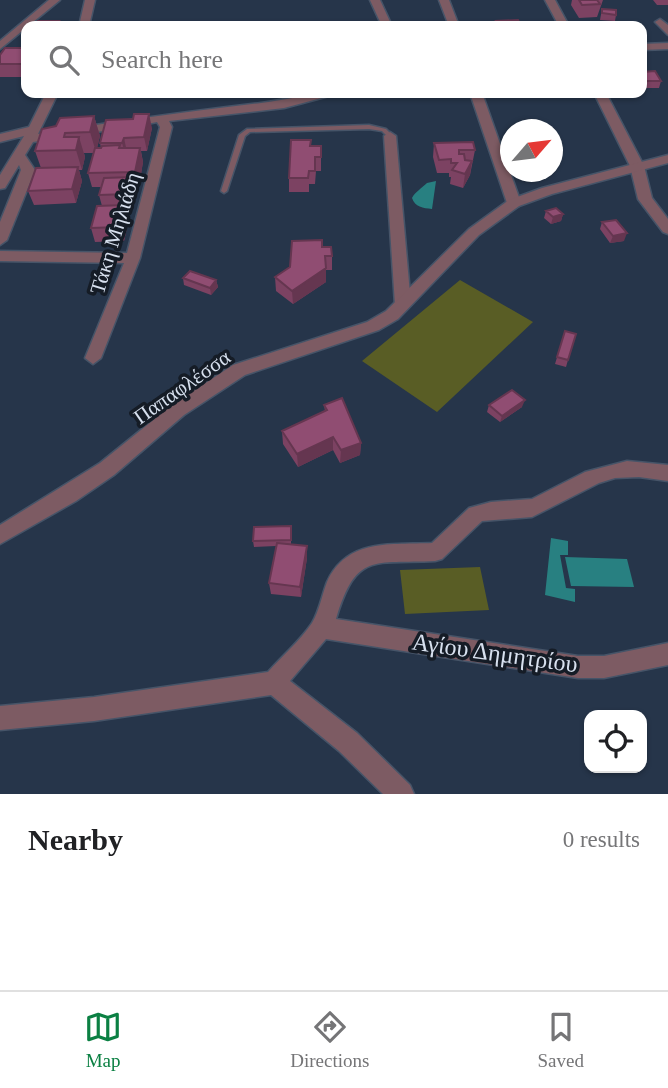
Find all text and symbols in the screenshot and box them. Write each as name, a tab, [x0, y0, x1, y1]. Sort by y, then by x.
search box	[21, 21, 647, 98]
icon: search	[45, 41, 83, 79]
text: Search here	[101, 45, 223, 74]
north arrow	[500, 119, 563, 182]
street label: Τάκη Μηλιάδη	[85, 169, 145, 297]
street label: Παπαφλέσσα	[129, 345, 235, 429]
street label: Αγίου Δημητρίου	[411, 629, 579, 677]
map controls	[584, 710, 647, 773]
button: locate	[584, 710, 647, 773]
text: Nearby	[28, 823, 123, 856]
text: 0 results	[563, 827, 640, 852]
tab: Map	[84, 1008, 122, 1072]
tab: Directions	[290, 1008, 369, 1072]
tab: Saved	[537, 1008, 584, 1072]

